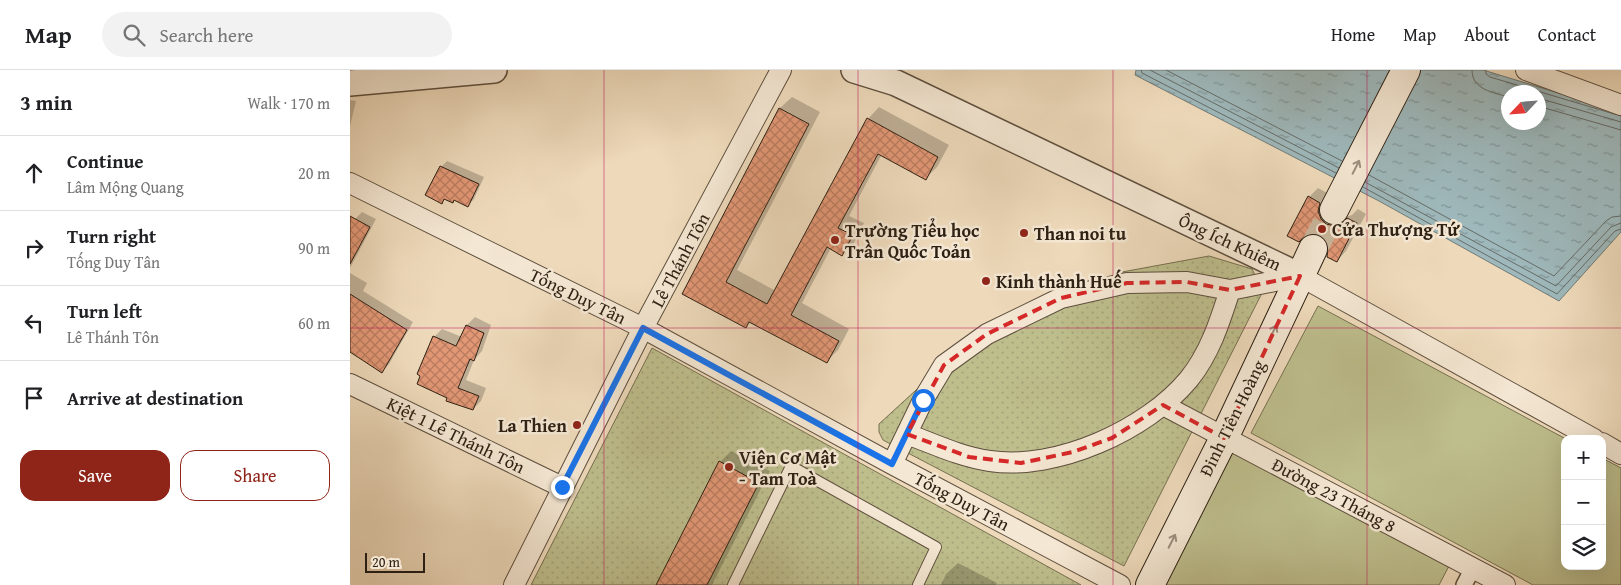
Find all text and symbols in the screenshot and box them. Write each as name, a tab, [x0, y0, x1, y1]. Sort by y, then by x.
search box	[102, 12, 452, 57]
text: Map	[25, 17, 72, 52]
icon: search	[120, 21, 148, 49]
text: Search here	[160, 21, 253, 49]
text: Home	[1331, 21, 1375, 48]
text: Map	[1403, 21, 1436, 48]
text: About	[1464, 21, 1510, 48]
text: Contact	[1538, 21, 1596, 48]
north arrow	[1501, 85, 1546, 130]
text: 3 min	[20, 87, 72, 118]
text: Walk · 170 m	[247, 91, 330, 115]
text: Continue	[67, 147, 144, 175]
icon: ahead	[20, 159, 48, 187]
one-way arrow	[1352, 160, 1361, 175]
text: 20 m	[298, 161, 330, 185]
text: Lâm Mộng Quang	[67, 175, 184, 199]
street label: Ông Ích Khiêm	[1174, 206, 1286, 278]
street label: Lê Thánh Tôn	[644, 208, 716, 312]
place label: Cửa Thượng Tứ	[1332, 216, 1460, 243]
place label: Trường Tiểu học Trần Quốc Toản	[845, 217, 979, 265]
place label: Than noi tu	[1034, 220, 1127, 247]
text: Turn right	[67, 222, 156, 250]
marker: Cửa Thượng Tứ	[1316, 223, 1328, 235]
marker: Than noi tu	[1018, 227, 1030, 239]
icon: right	[20, 234, 48, 262]
marker: Trường Tiểu học Trần Quốc Toản	[829, 234, 841, 246]
text: 90 m	[298, 236, 330, 260]
text: Tống Duy Tân	[67, 250, 160, 274]
street label: Tống Duy Tân	[525, 261, 631, 331]
place label: Kinh thành Huế	[996, 268, 1122, 295]
marker: Kinh thành Huế	[980, 275, 992, 287]
text: Turn left	[67, 297, 142, 325]
icon: left	[20, 309, 48, 337]
text: 60 m	[298, 311, 330, 335]
text: Lê Thánh Tôn	[67, 325, 159, 349]
one-way arrow	[1269, 325, 1278, 340]
street label: Đinh Tiên Hoàng	[1192, 355, 1272, 481]
icon: arrive	[20, 384, 48, 412]
text: Arrive at destination	[67, 384, 243, 412]
route start	[912, 389, 935, 412]
street label: Kiệt 1 Lê Thánh Tôn	[382, 390, 530, 480]
place label: La Thien	[498, 412, 567, 439]
marker: La Thien	[571, 419, 583, 431]
map controls	[1561, 435, 1606, 570]
button: +	[1561, 435, 1606, 480]
place label: Viện Cơ Mật - Tam Toà	[739, 444, 837, 492]
button: Save	[20, 450, 170, 501]
button: Share	[180, 450, 330, 501]
street label: Đường 23 Tháng 8	[1267, 451, 1401, 539]
marker: Viện Cơ Mật - Tam Toà	[723, 461, 735, 473]
street label: Tống Duy Tân	[909, 465, 1015, 537]
route end	[551, 476, 574, 499]
button: −	[1561, 480, 1606, 525]
button: layers	[1561, 525, 1606, 570]
one-way arrow	[1167, 534, 1177, 549]
scale bar	[365, 550, 425, 573]
text: 20 m	[372, 552, 400, 572]

